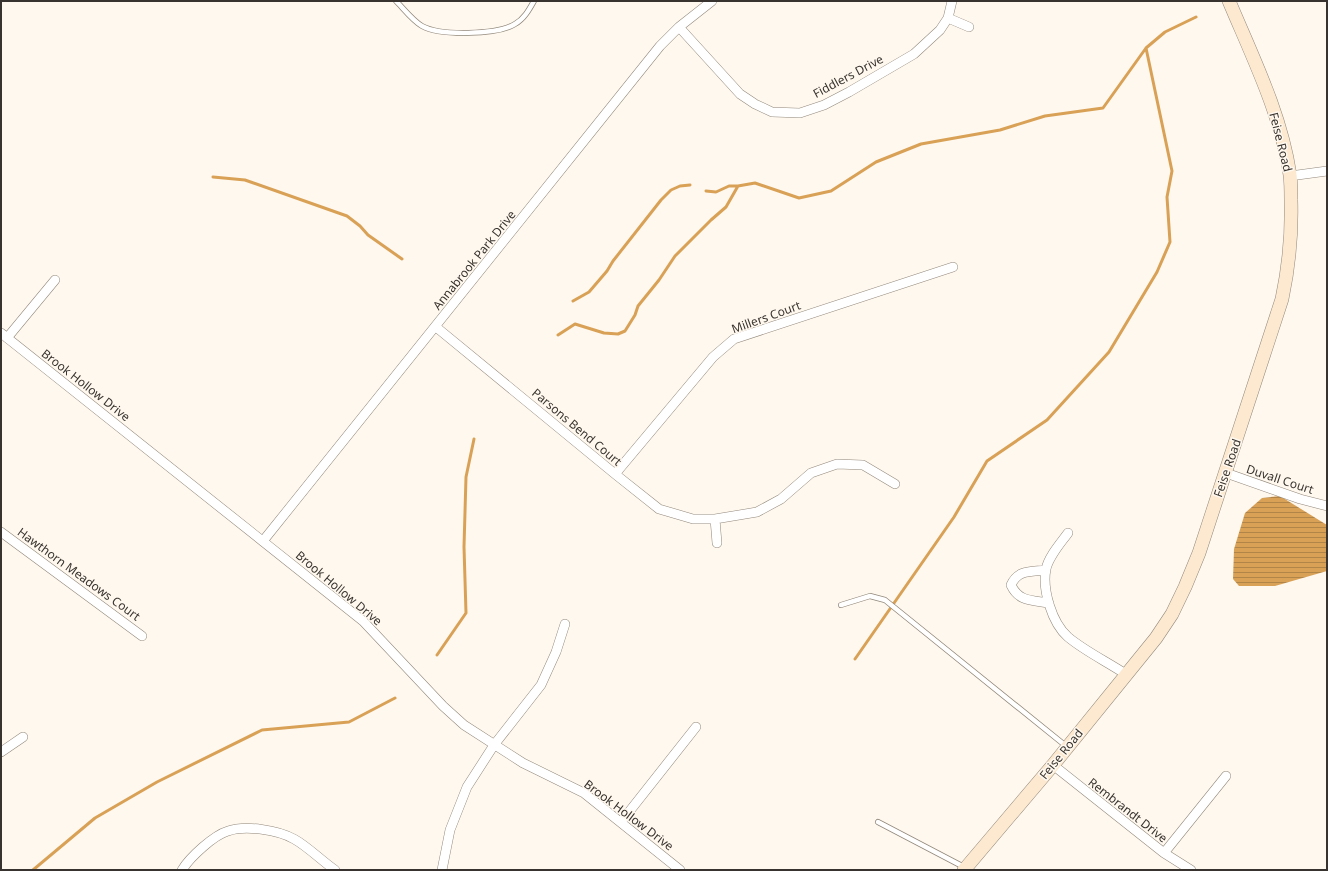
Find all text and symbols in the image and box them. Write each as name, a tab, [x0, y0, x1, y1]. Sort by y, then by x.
street label: Fiddlers Drive	[810, 50, 886, 102]
street label: Feise Road	[1265, 111, 1297, 173]
street label: Annabrook Park Drive	[429, 206, 520, 313]
street label: Millers Court	[729, 296, 804, 337]
street label: Brook Hollow Drive	[38, 345, 134, 425]
street label: Parsons Bend Court	[529, 384, 626, 470]
street label: Feise Road	[1209, 437, 1245, 499]
street label: Duvall Court	[1244, 460, 1316, 498]
street label: Hawthorn Meadows Court	[14, 524, 144, 625]
street label: Brook Hollow Drive	[292, 547, 386, 629]
street label: Feise Road	[1035, 725, 1087, 783]
street label: Rembrandt Drive	[1085, 774, 1171, 846]
street label: Brook Hollow Drive	[581, 776, 677, 854]

